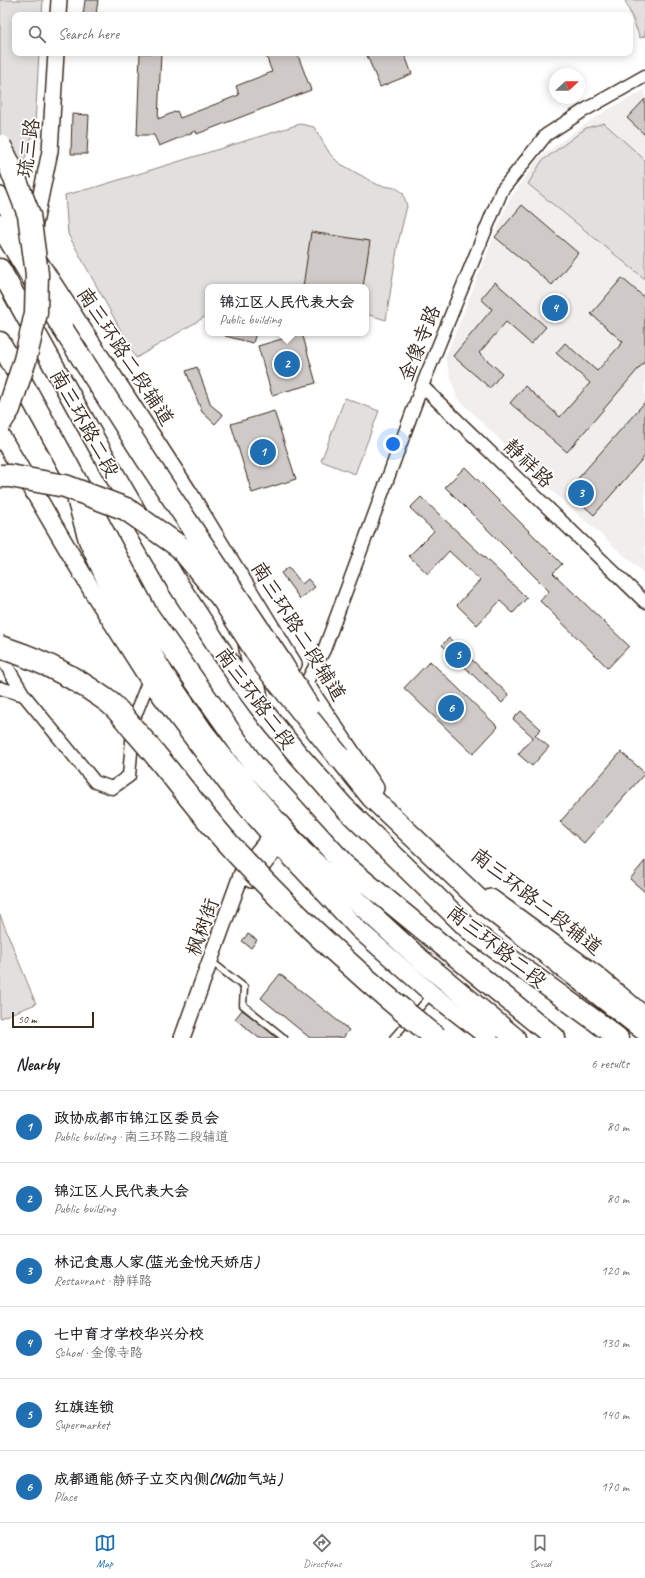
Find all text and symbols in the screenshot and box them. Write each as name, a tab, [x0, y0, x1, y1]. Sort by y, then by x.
search box	[12, 12, 633, 56]
icon: search	[26, 23, 48, 45]
text: Search here	[58, 25, 119, 44]
north arrow	[549, 68, 585, 104]
street label: 琉三路	[12, 116, 45, 180]
street label: 南三环路二段辅道	[72, 282, 180, 430]
popup	[205, 284, 369, 336]
text: 锦江区人民代表大会	[219, 293, 355, 312]
pin: 4	[542, 293, 568, 323]
street label: 金像寺路	[393, 300, 446, 385]
text: Public building	[219, 312, 281, 328]
pin: 2	[274, 349, 300, 379]
street label: 南三环路二段	[45, 365, 125, 481]
your location	[383, 434, 403, 454]
street label: 静祥路	[498, 434, 560, 494]
pin: 1	[250, 437, 276, 467]
pin: 3	[568, 478, 594, 508]
street label: 南三环路二段辅道	[246, 557, 352, 705]
pin: 5	[445, 640, 471, 670]
street label: 南三环路二段	[211, 642, 301, 754]
pin: 6	[438, 693, 464, 723]
street label: 南三环路二段辅道	[467, 842, 607, 960]
street label: 枫树街	[180, 895, 224, 960]
street label: 南三环路二段	[442, 900, 552, 992]
scale bar	[12, 1010, 94, 1029]
text: 50 m	[18, 1012, 37, 1026]
text: Nearby	[16, 1054, 59, 1075]
text: 6 results	[591, 1056, 629, 1072]
text: 政协成都市锦江区委员会	[54, 1109, 219, 1128]
text: 1	[26, 1119, 32, 1135]
text: 80 m	[607, 1119, 629, 1135]
text: Public building · 南三环路二段辅道	[54, 1129, 228, 1145]
text: 锦江区人民代表大会	[54, 1182, 189, 1201]
text: 2	[26, 1191, 32, 1207]
text: 80 m	[607, 1191, 629, 1207]
text: Public building	[54, 1201, 116, 1217]
text: 林记食惠人家(蓝光金悦天娇店)	[54, 1253, 259, 1272]
text: 3	[26, 1263, 32, 1279]
text: 120 m	[601, 1263, 629, 1279]
text: Restaurant · 静祥路	[54, 1273, 152, 1289]
text: 七中育才学校华兴分校	[54, 1325, 204, 1344]
text: 4	[26, 1335, 32, 1351]
text: 130 m	[601, 1335, 629, 1351]
text: School · 金像寺路	[54, 1345, 143, 1361]
text: 红旗连锁	[54, 1398, 114, 1417]
text: 5	[26, 1407, 32, 1423]
text: 140 m	[601, 1407, 629, 1423]
text: Supermarket	[54, 1417, 109, 1433]
text: 成都通能(娇子立交内侧CNG加气站)	[54, 1470, 282, 1489]
text: 6	[26, 1479, 32, 1495]
text: 170 m	[601, 1479, 629, 1495]
text: Place	[54, 1489, 77, 1505]
tab: Map	[94, 1532, 116, 1570]
tab: Directions	[303, 1532, 342, 1570]
tab: Saved	[529, 1532, 551, 1570]

